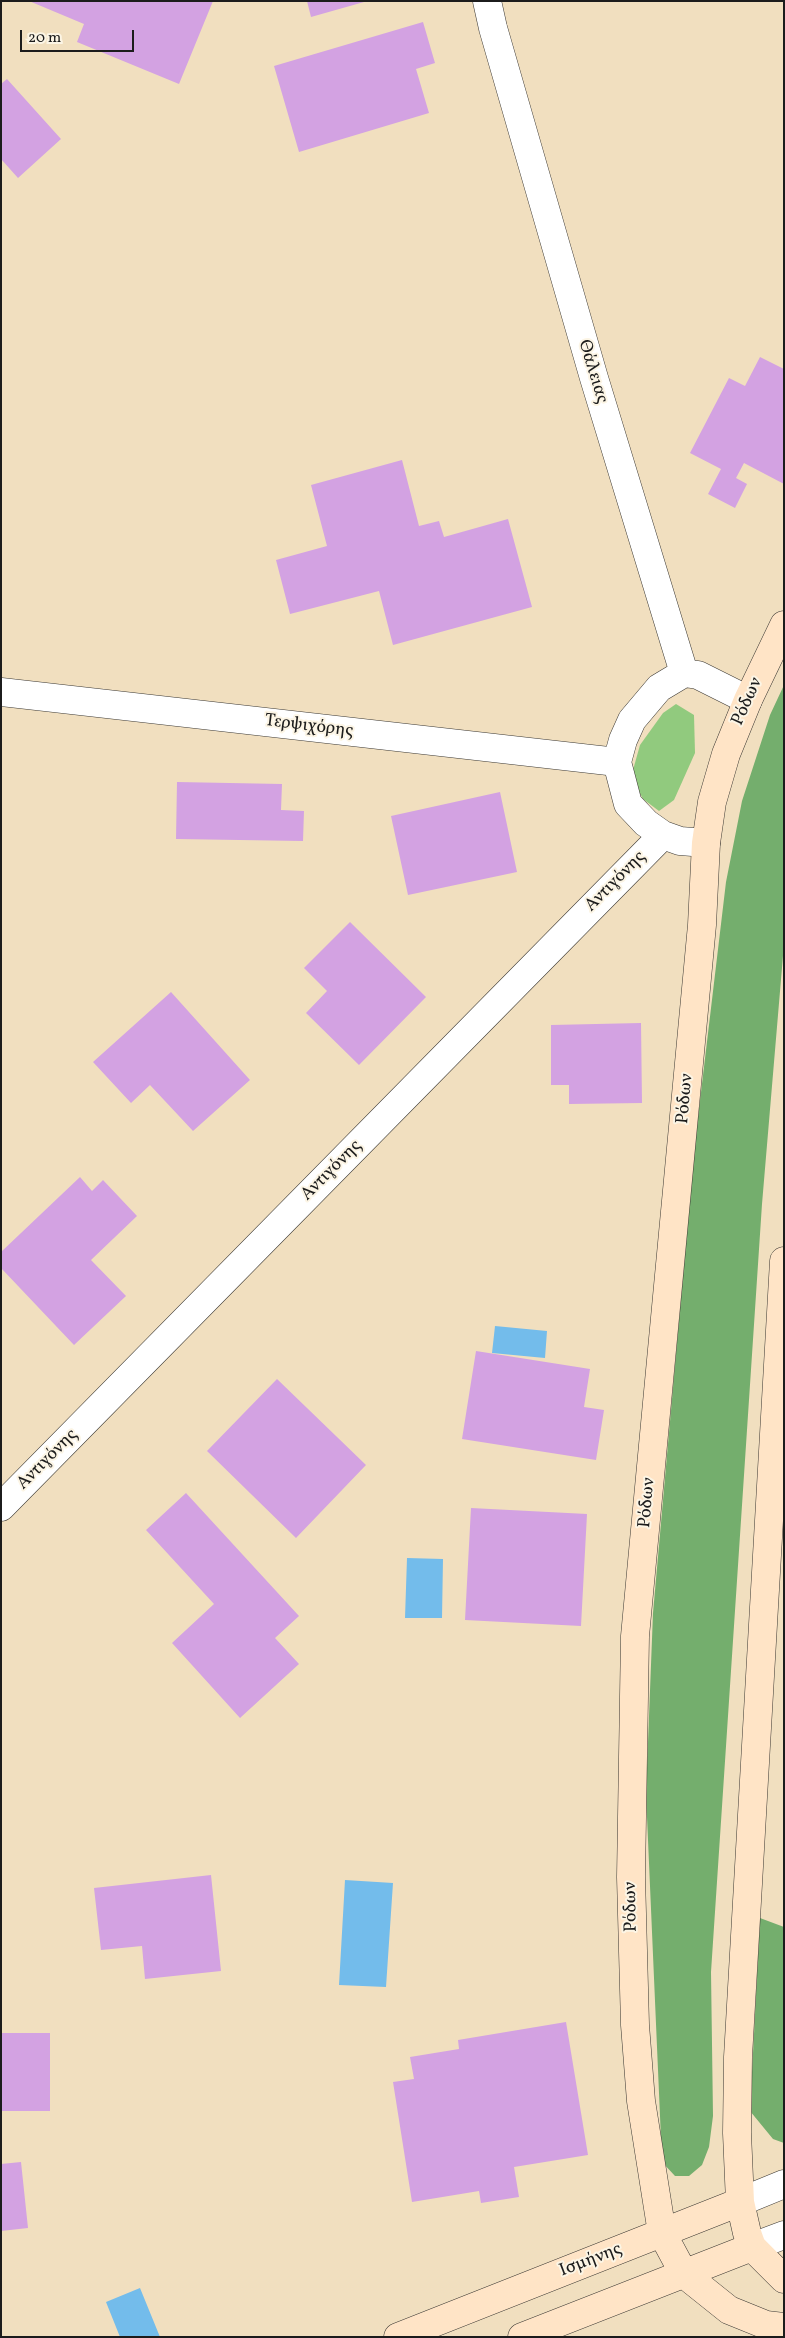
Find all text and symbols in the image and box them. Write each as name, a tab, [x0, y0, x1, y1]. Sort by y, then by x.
scale bar	[22, 20, 136, 52]
text: 20 m	[28, 28, 61, 49]
street label: Θάλειας	[572, 337, 612, 407]
street label: Ρόδων	[728, 675, 768, 729]
street label: Τερψιχόρης	[263, 711, 355, 743]
street label: Αντιγόνης	[581, 847, 651, 917]
street label: Ρόδων	[673, 1073, 699, 1125]
street label: Αντιγόνης	[297, 1136, 367, 1206]
street label: Αντιγόνης	[13, 1425, 83, 1495]
street label: Ρόδων	[635, 1477, 661, 1529]
street label: Ρόδων	[621, 1882, 643, 1932]
street label: Ισμήνης	[557, 2239, 625, 2283]

